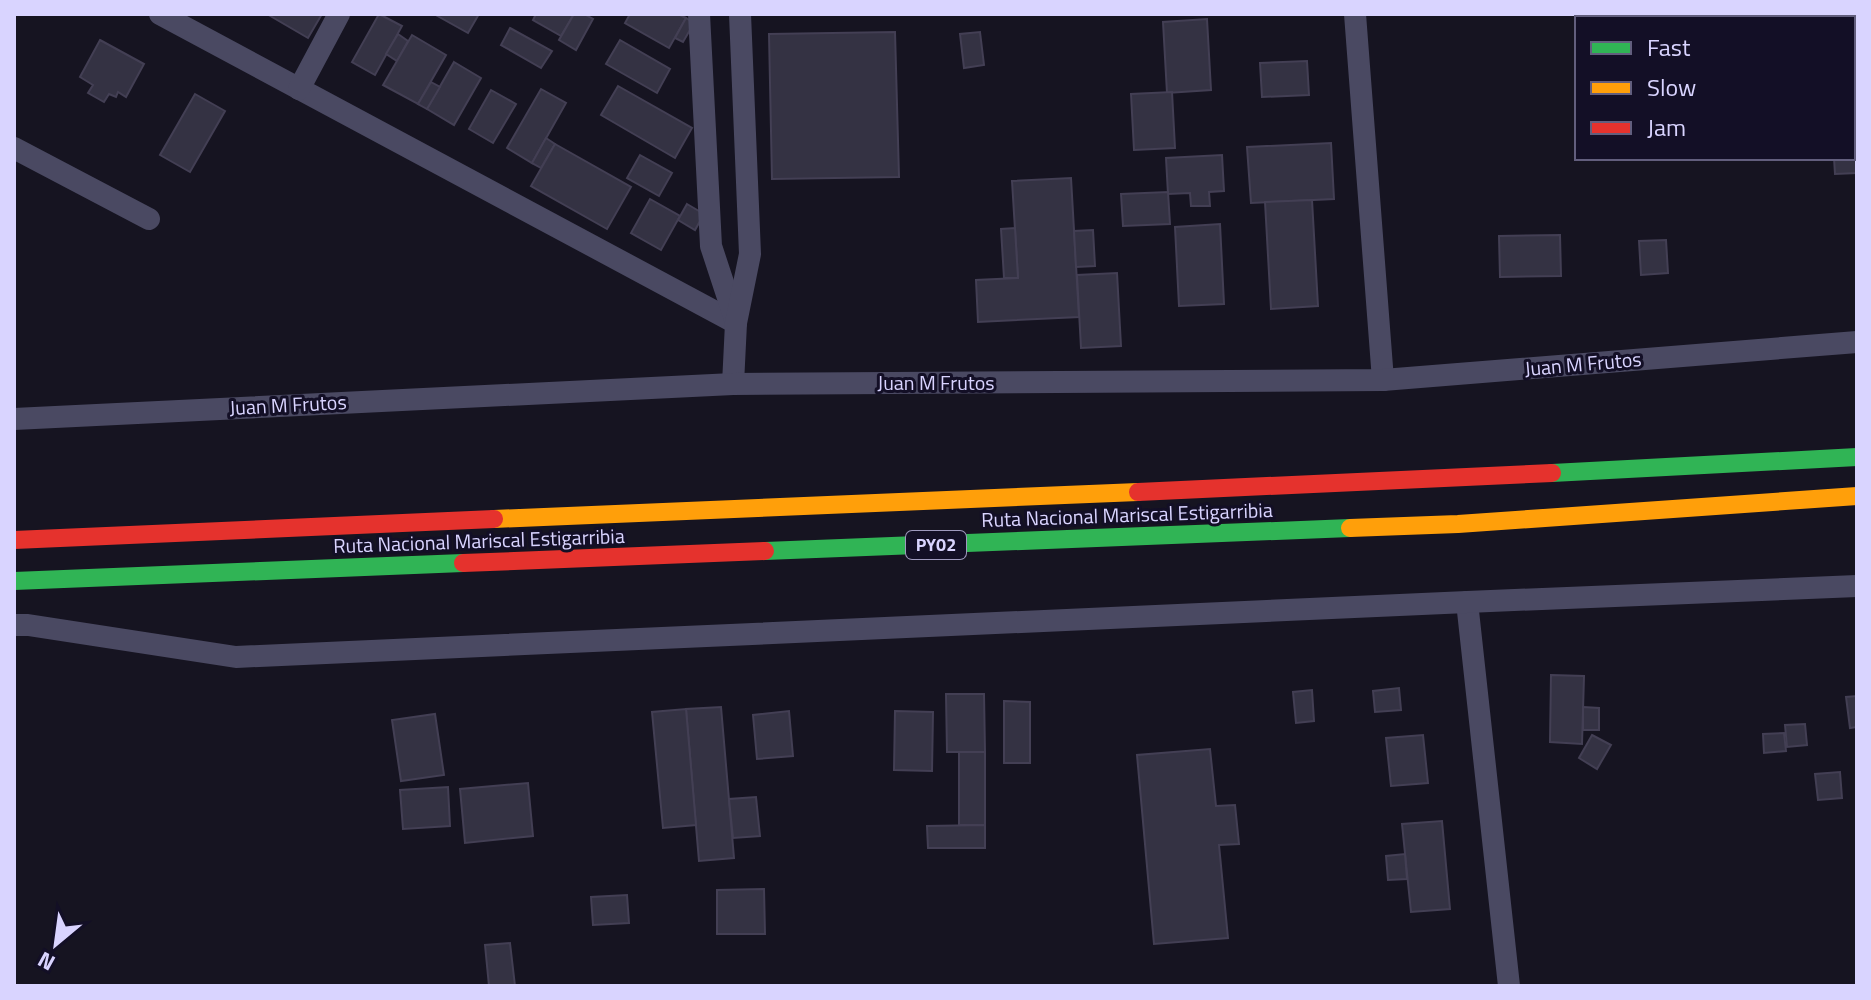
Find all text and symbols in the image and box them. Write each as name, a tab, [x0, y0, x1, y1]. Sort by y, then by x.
legend	[1575, 16, 1855, 160]
text: Fast	[1647, 29, 1691, 65]
text: Slow	[1647, 69, 1696, 105]
text: Jam	[1647, 109, 1686, 145]
street label: Juan M Frutos	[1523, 343, 1643, 384]
street label: Juan M Frutos	[877, 367, 995, 398]
street label: Juan M Frutos	[229, 386, 347, 423]
street label: Ruta Nacional Mariscal Estigarribia	[981, 494, 1273, 535]
street label: Ruta Nacional Mariscal Estigarribia	[333, 520, 625, 561]
road number: PY02	[906, 531, 966, 559]
north arrow	[16, 904, 96, 984]
text: N	[31, 943, 61, 980]

